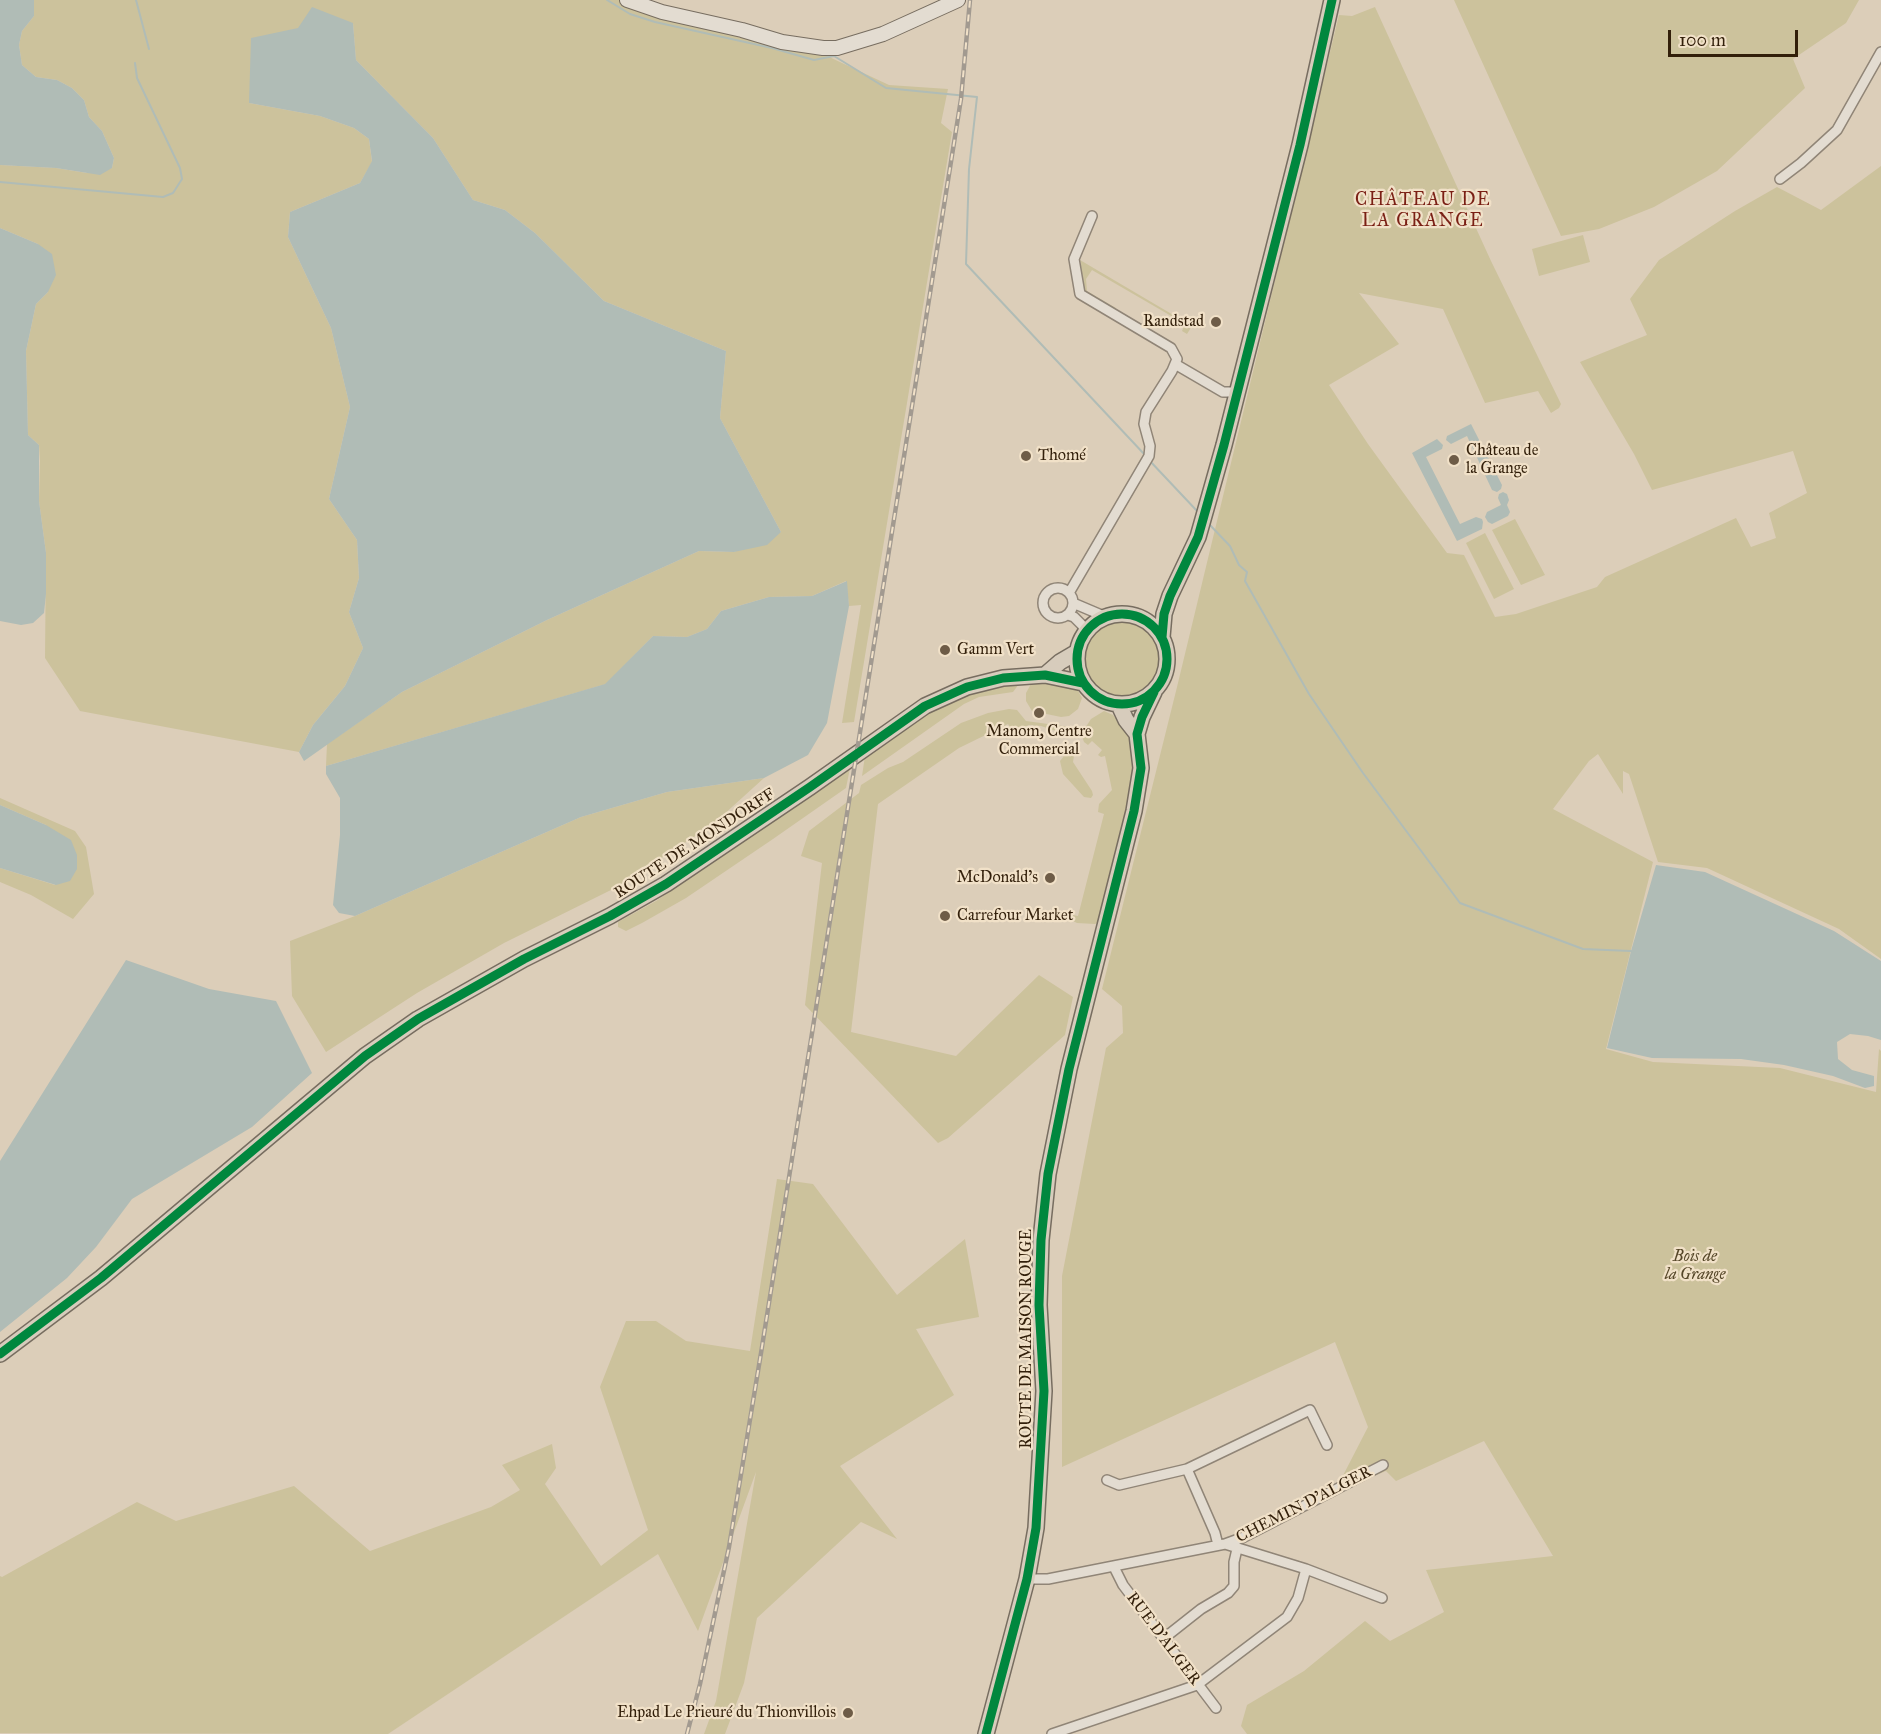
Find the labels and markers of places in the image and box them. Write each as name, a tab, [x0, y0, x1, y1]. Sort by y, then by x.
place label: Randstad	[1143, 312, 1204, 332]
marker: Randstad	[1209, 315, 1223, 329]
place label: Château de la Grange	[1466, 441, 1538, 479]
place label: Thomé	[1038, 446, 1086, 466]
marker: Thomé	[1019, 449, 1033, 463]
marker: Château de la Grange	[1447, 453, 1461, 467]
place label: Gamm Vert	[957, 640, 1034, 660]
marker: Gamm Vert	[938, 643, 952, 657]
marker: Manom, Centre Commercial	[1032, 706, 1046, 720]
place label: Manom, Centre Commercial	[986, 722, 1092, 760]
place label: McDonald's	[957, 868, 1038, 888]
marker: McDonald's	[1043, 871, 1057, 885]
place label: Carrefour Market	[957, 906, 1073, 926]
marker: Carrefour Market	[938, 909, 952, 923]
place label: Ehpad Le Prieuré du Thionvillois	[617, 1703, 836, 1723]
marker: Ehpad Le Prieuré du Thionvillois	[841, 1706, 855, 1720]

